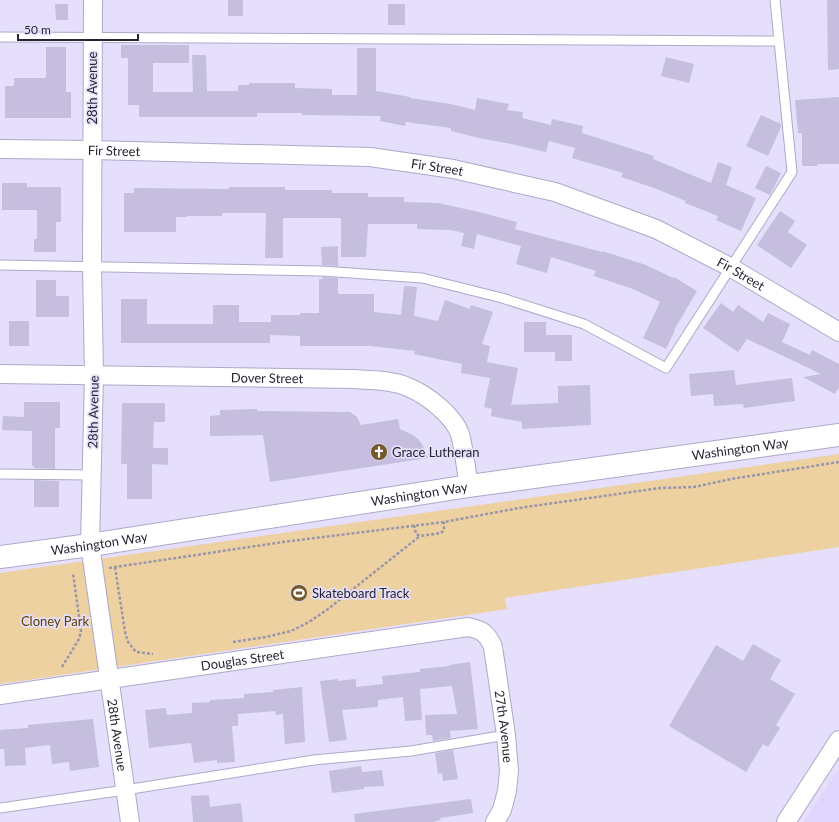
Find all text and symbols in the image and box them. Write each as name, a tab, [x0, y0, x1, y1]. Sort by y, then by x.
scale bar	[18, 16, 138, 42]
text: 50 m	[24, 22, 51, 37]
street label: 28th Avenue	[84, 51, 100, 124]
street label: Fir Street	[88, 142, 141, 159]
street label: Fir Street	[410, 155, 465, 179]
street label: Fir Street	[714, 254, 768, 294]
street label: Dover Street	[231, 369, 304, 386]
street label: 28th Avenue	[84, 375, 102, 449]
street label: Washington Way	[691, 434, 790, 463]
church icon: Grace Lutheran	[369, 442, 389, 462]
place label: Grace Lutheran	[392, 444, 479, 460]
street label: Washington Way	[370, 478, 469, 509]
street label: Washington Way	[50, 528, 149, 558]
sports icon: Skateboard Track	[289, 583, 309, 603]
place label: Skateboard Track	[312, 585, 410, 601]
park label: Cloney Park	[21, 613, 89, 629]
street label: Douglas Street	[200, 646, 285, 674]
street label: 27th Avenue	[491, 689, 516, 763]
street label: 28th Avenue	[104, 698, 131, 772]

